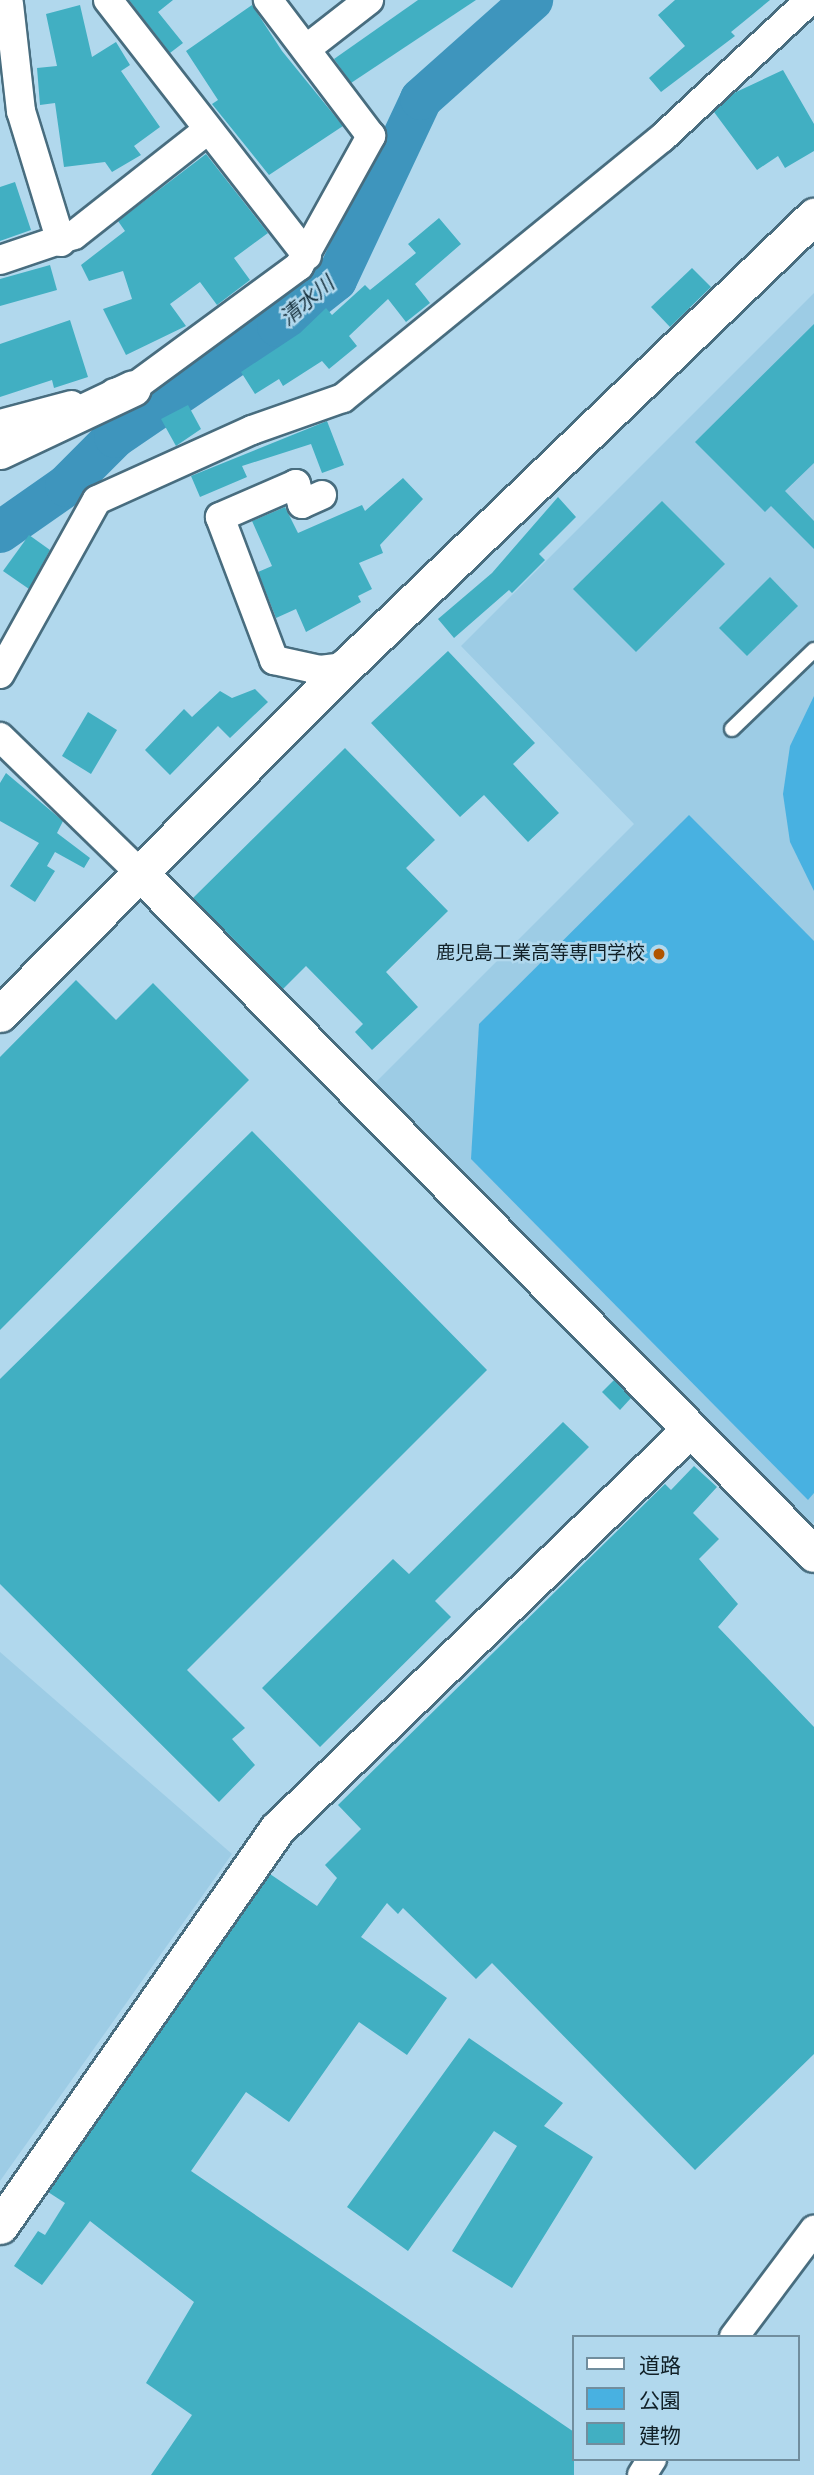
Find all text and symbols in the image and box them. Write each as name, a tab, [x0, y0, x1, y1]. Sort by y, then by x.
water label: 清水川	[275, 271, 339, 331]
place label: 鹿児島工業高等専門学校	[436, 943, 645, 965]
marker: 鹿児島工業高等専門学校	[651, 946, 667, 962]
legend	[572, 2335, 800, 2461]
text: 道路	[639, 2354, 681, 2378]
text: 公園	[639, 2389, 681, 2413]
text: 建物	[639, 2424, 681, 2448]

